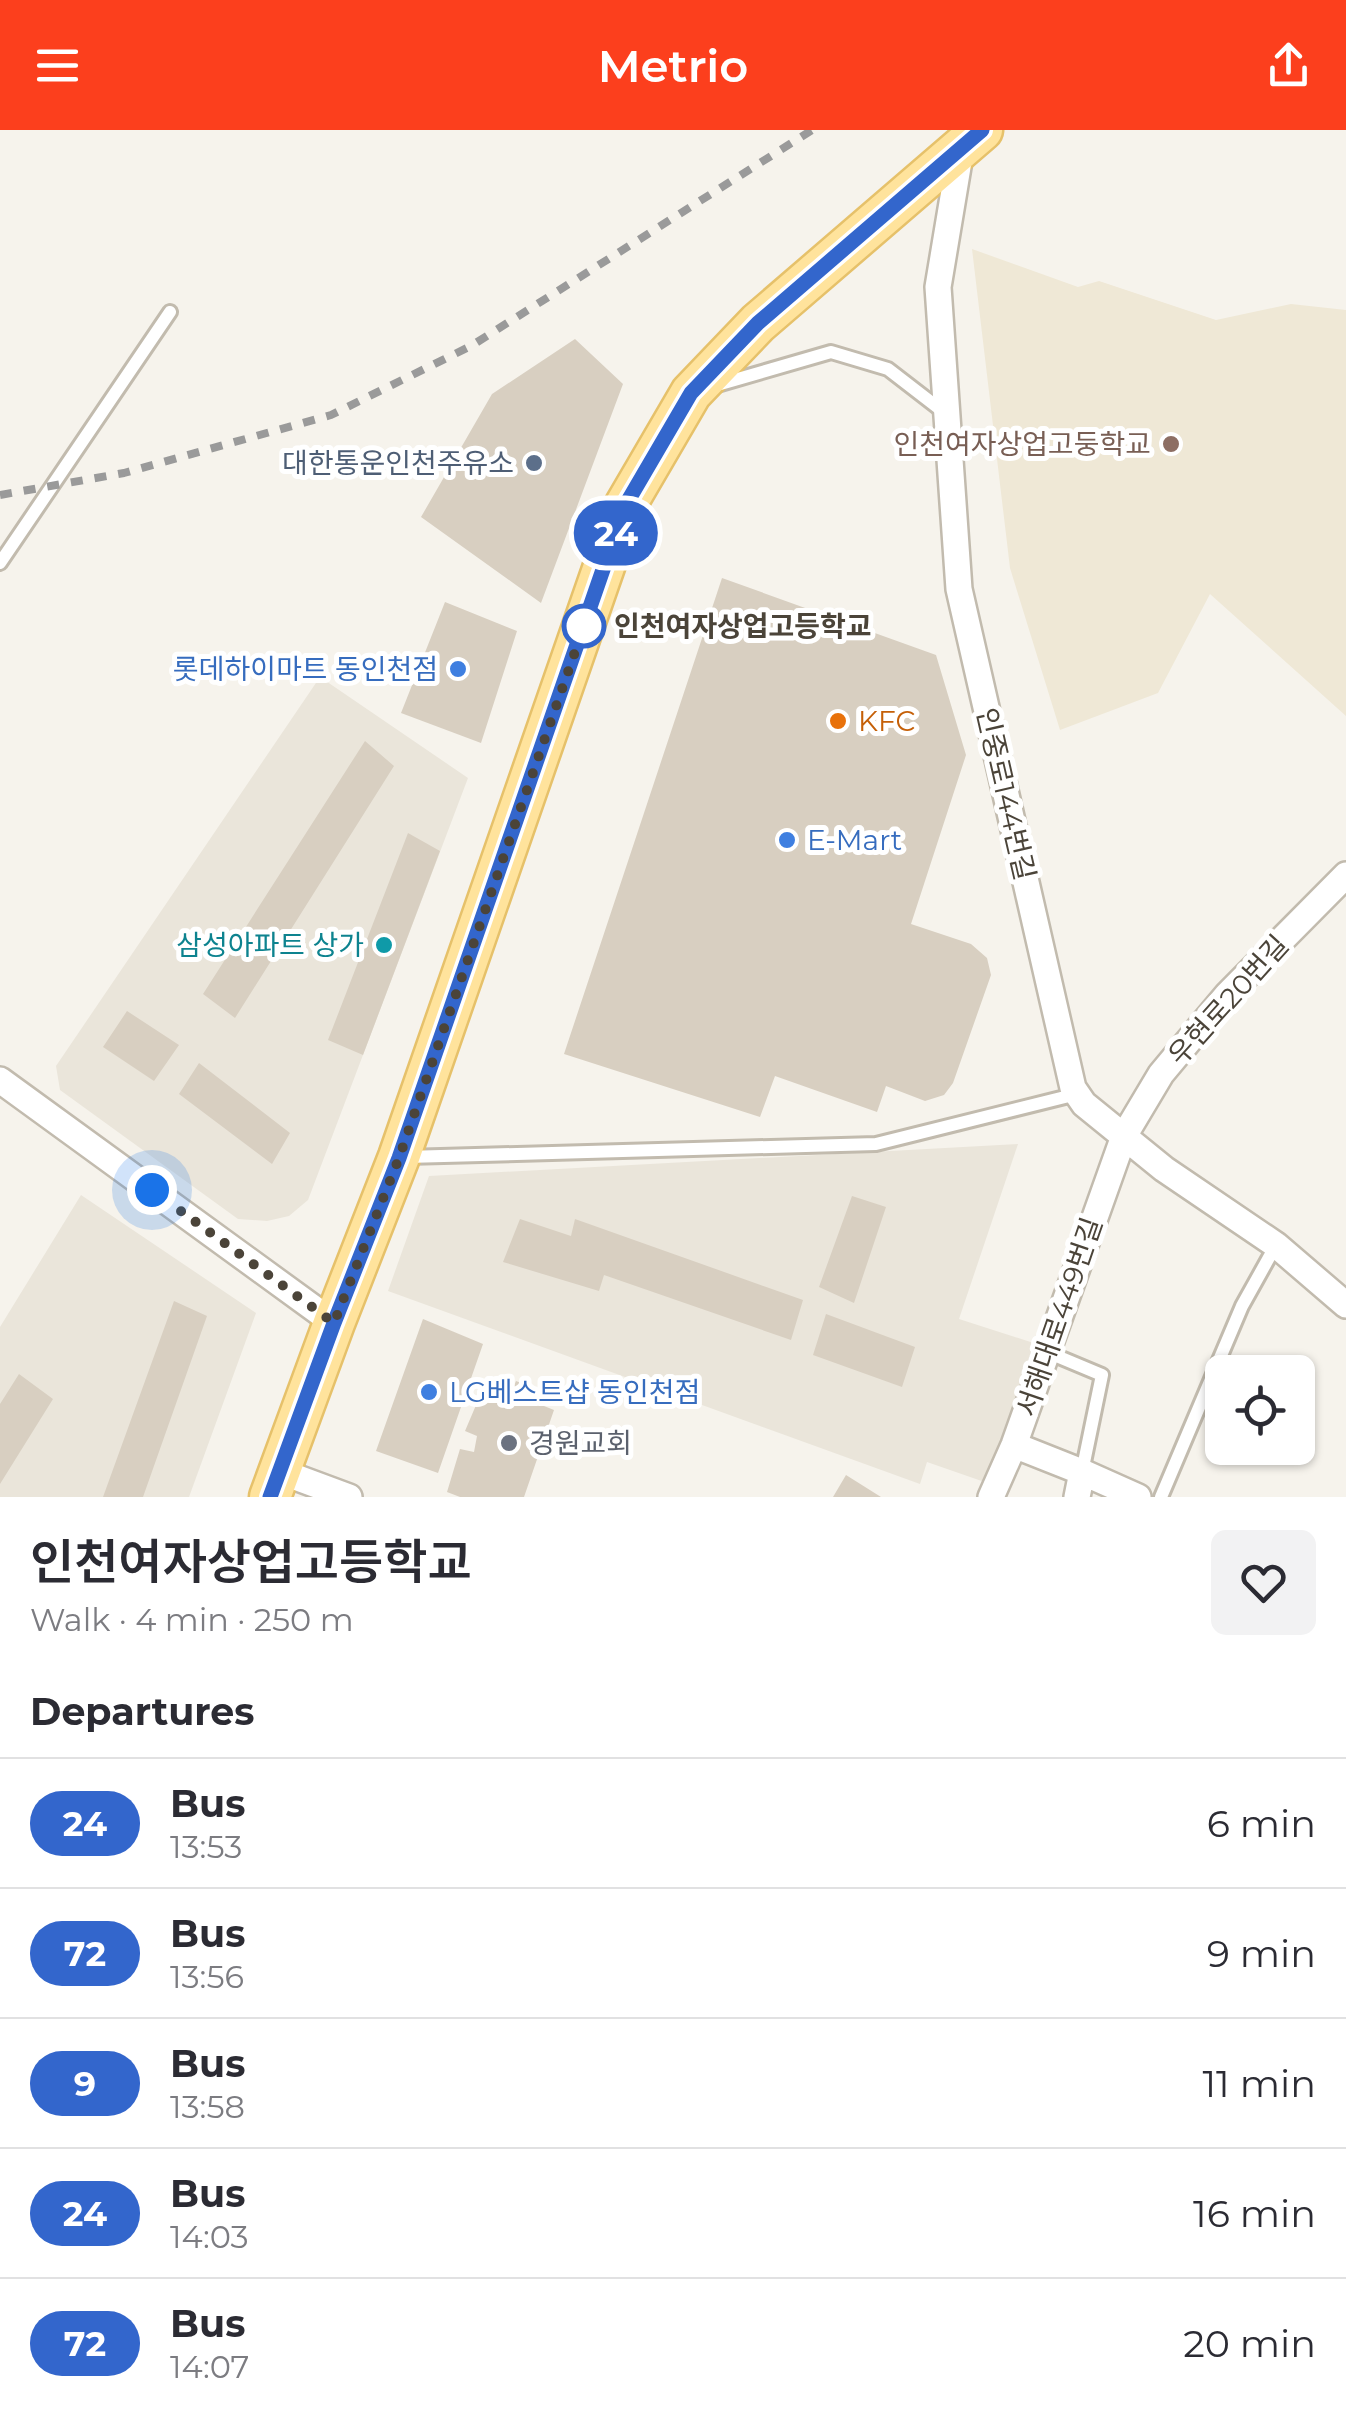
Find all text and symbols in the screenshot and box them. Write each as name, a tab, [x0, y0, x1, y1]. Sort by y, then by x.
icon: menu	[30, 38, 85, 93]
text: Metrio	[598, 38, 748, 93]
icon: share	[1261, 38, 1316, 93]
place label: 인천여자상업고둥학교	[893, 427, 1151, 461]
marker: 인천여자상업고둥학교	[1160, 433, 1182, 455]
place label: 대한통운인천주유소	[282, 446, 514, 480]
marker: 대한통운인천주유소	[523, 452, 545, 474]
line badge: 24	[571, 500, 661, 566]
text: 24	[594, 512, 638, 555]
marker: 인천여자상업고등학교	[563, 605, 605, 647]
place label: 인천여자상업고등학교	[614, 609, 872, 643]
place label: 롯데하이마트 동인천점	[173, 652, 438, 686]
marker: 롯데하이마트 동인천점	[447, 658, 469, 680]
place label: KFC	[858, 704, 915, 738]
street label: 인중로144번길	[970, 704, 1042, 884]
marker: KFC	[827, 710, 849, 732]
place label: E-Mart	[807, 823, 902, 857]
marker: E-Mart	[776, 829, 798, 851]
place label: 삼성아파트 상가	[176, 928, 364, 962]
street label: 우현로20번길	[1161, 928, 1295, 1072]
marker: 삼성아파트 상가	[373, 934, 395, 956]
your location	[127, 1165, 177, 1215]
street label: 서해대로449번길	[1009, 1213, 1109, 1421]
map controls	[1205, 1355, 1315, 1465]
button: locate	[1205, 1355, 1315, 1465]
place label: LG베스트샵 동인천점	[449, 1375, 700, 1409]
marker: LG베스트샵 동인천점	[418, 1381, 440, 1403]
place label: 경원교회	[529, 1426, 632, 1460]
marker: 경원교회	[498, 1432, 520, 1454]
button: heart	[1211, 1530, 1316, 1635]
text: 인천여자상업고등학교	[30, 1533, 472, 1591]
text: Walk · 4 min · 250 m	[30, 1600, 354, 1639]
text: Departures	[30, 1688, 254, 1735]
text: Bus	[170, 1780, 245, 1827]
text: 6 min	[1207, 1800, 1316, 1847]
text: 24	[63, 1802, 107, 1845]
text: 13:53	[170, 1827, 242, 1866]
text: Bus	[170, 1910, 245, 1957]
text: 9 min	[1207, 1930, 1316, 1977]
text: 72	[64, 1932, 106, 1975]
text: 13:56	[170, 1957, 244, 1996]
text: Bus	[170, 2040, 245, 2087]
text: 11 min	[1202, 2060, 1316, 2107]
text: 9	[74, 2062, 96, 2105]
text: 13:58	[170, 2087, 245, 2126]
text: Bus	[170, 2170, 245, 2217]
text: 16 min	[1193, 2190, 1316, 2237]
text: 24	[63, 2192, 107, 2235]
text: 14:03	[170, 2217, 249, 2256]
text: Bus	[170, 2300, 245, 2347]
text: 20 min	[1183, 2320, 1316, 2367]
text: 72	[64, 2322, 106, 2365]
text: 14:07	[170, 2347, 249, 2386]

